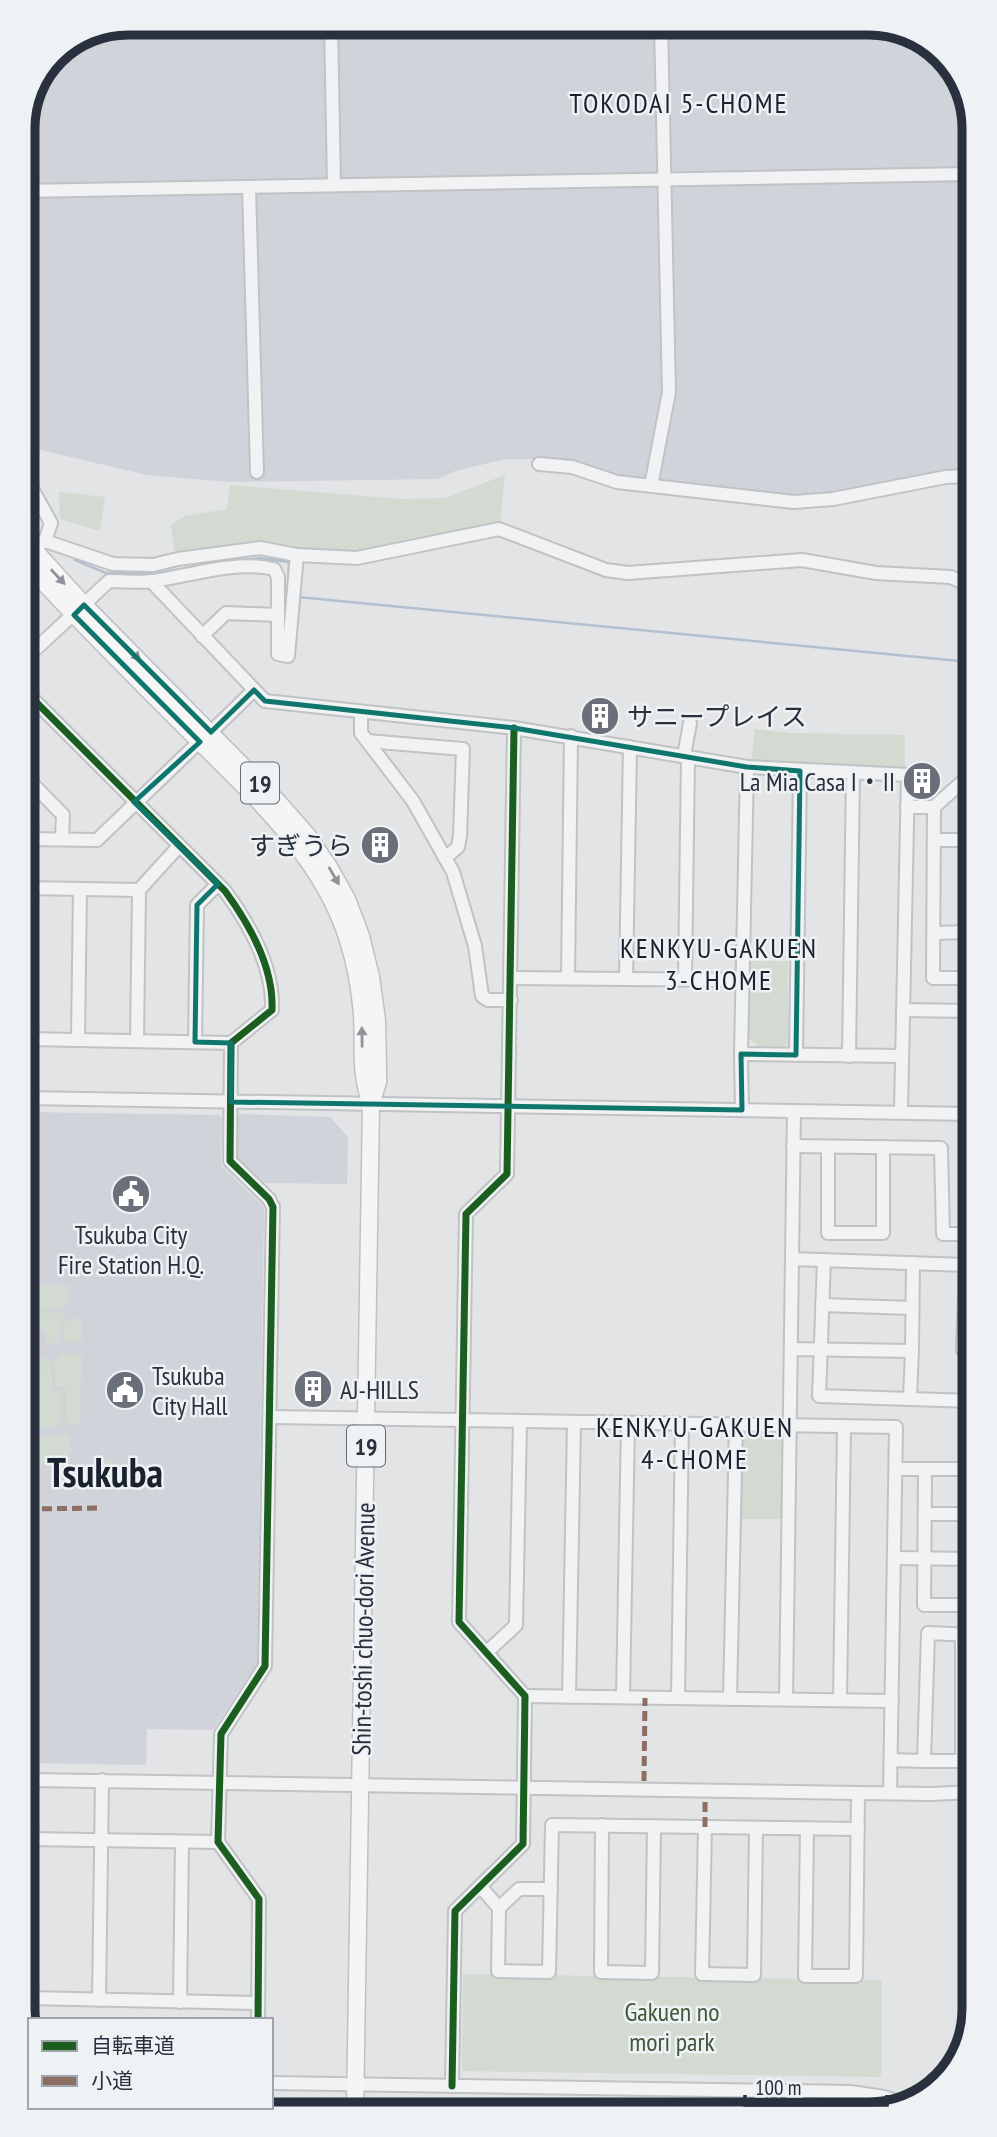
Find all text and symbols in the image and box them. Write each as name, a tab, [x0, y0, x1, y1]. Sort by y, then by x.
district label: TOKODAI 5-CHOME	[569, 84, 789, 121]
one-way arrow	[50, 569, 67, 586]
one-way arrow	[124, 645, 141, 662]
building icon: サニープレイス	[579, 695, 621, 737]
place label: サニープレイス	[627, 700, 807, 733]
building icon: La Mia Casa I・II	[901, 760, 943, 802]
road number: 19	[241, 762, 279, 804]
place label: La Mia Casa I・II	[740, 765, 895, 798]
building icon: すぎうら	[359, 824, 401, 866]
place label: すぎうら	[249, 829, 353, 862]
one-way arrow	[328, 867, 340, 886]
district label: KENKYU-GAKUEN 3-CHOME	[620, 929, 818, 998]
one-way arrow	[356, 1026, 368, 1048]
public building icon: Tsukuba City Fire Station H.Q.	[110, 1173, 152, 1215]
place label: Tsukuba City Fire Station H.Q.	[58, 1218, 204, 1281]
place label: Tsukuba City Hall	[152, 1359, 228, 1422]
building icon: AJ-HILLS	[292, 1368, 334, 1410]
public building icon: Tsukuba City Hall	[104, 1369, 146, 1411]
place label: AJ-HILLS	[340, 1373, 419, 1406]
district label: KENKYU-GAKUEN 4-CHOME	[596, 1408, 794, 1477]
road number: 19	[347, 1426, 385, 1466]
district label: Tsukuba	[47, 1446, 163, 1498]
street label: Shin-toshi chuo-dori Avenue	[344, 1502, 382, 1756]
park label: Gakuen no mori park	[625, 1995, 719, 2058]
legend	[28, 2018, 273, 2109]
text: 自転車道	[91, 2032, 175, 2059]
scale bar	[745, 2064, 887, 2108]
text: 小道	[91, 2067, 133, 2094]
text: 100 m	[755, 2074, 801, 2101]

